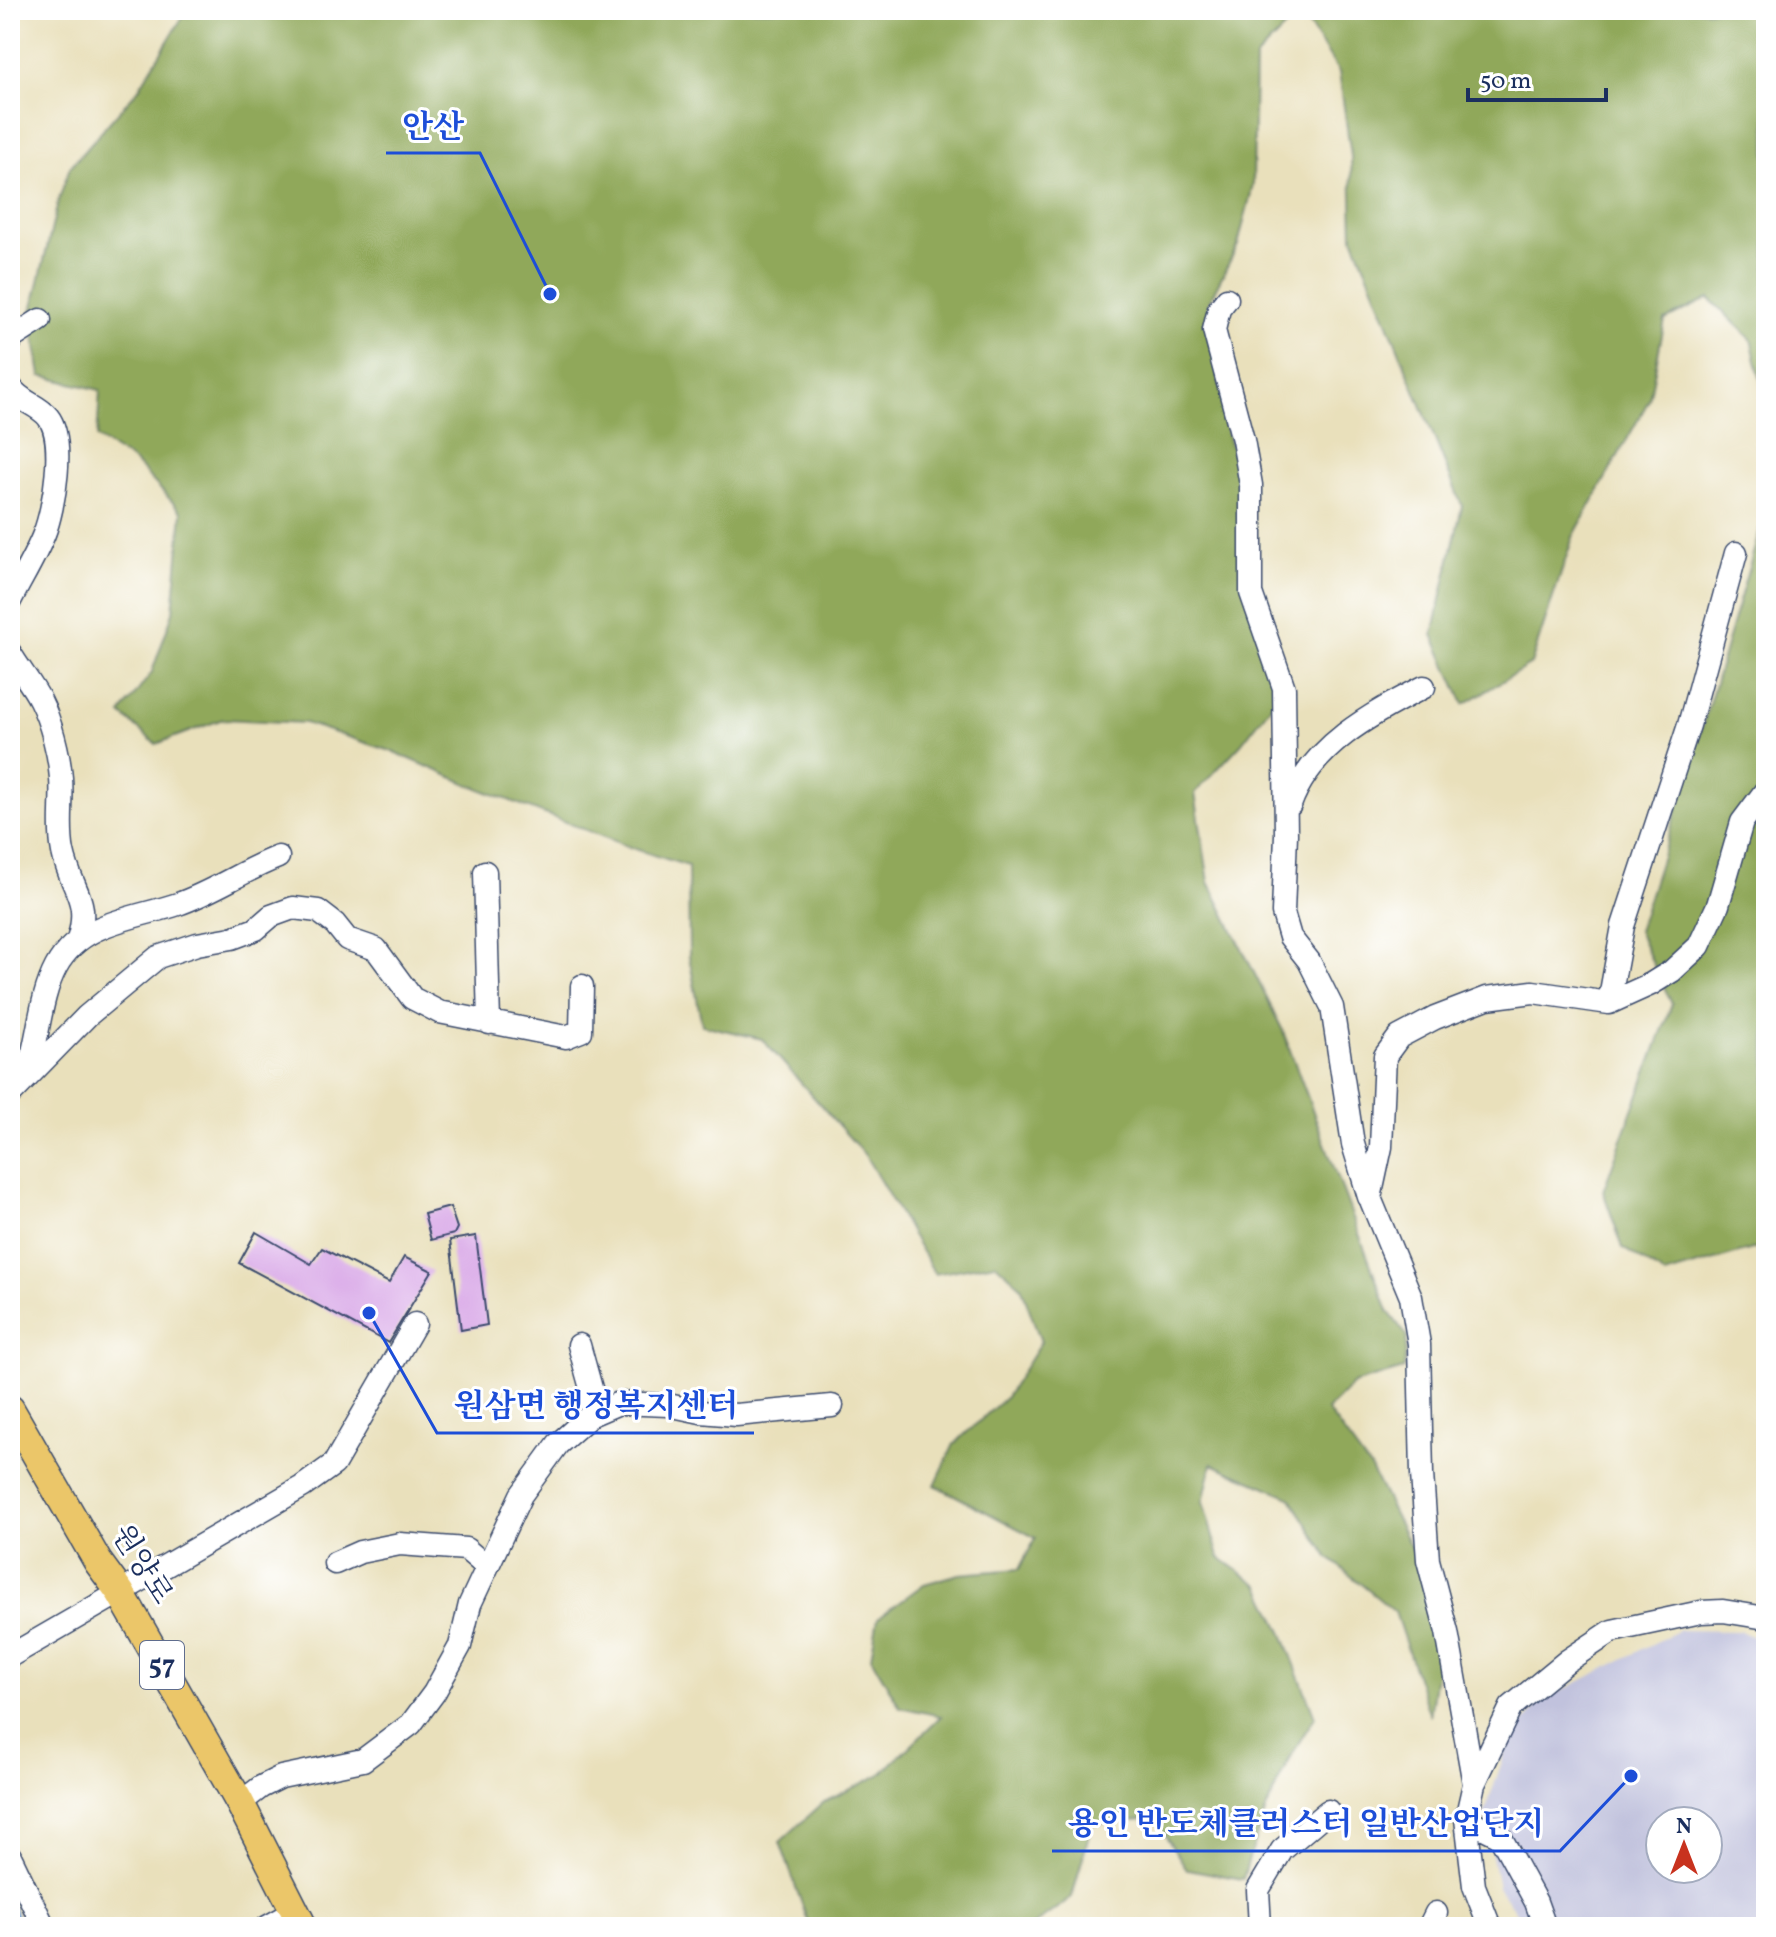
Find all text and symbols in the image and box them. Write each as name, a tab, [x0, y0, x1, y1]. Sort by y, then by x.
scale bar	[1468, 52, 1606, 102]
text: 50 m	[1480, 65, 1532, 99]
callout: 안산	[386, 97, 480, 153]
text: 안산	[402, 107, 465, 151]
callout: 원삼면 행정복지센터	[437, 1377, 754, 1433]
text: 원삼면 행정복지센터	[454, 1386, 738, 1430]
street label: 원양로	[100, 1517, 182, 1613]
road number: 57	[140, 1641, 184, 1689]
callout: 용인 반도체클러스터 일반산업단지	[1052, 1795, 1560, 1851]
text: 용인 반도체클러스터 일반산업단지	[1068, 1804, 1544, 1848]
north arrow	[1644, 1805, 1724, 1885]
text: N	[1676, 1812, 1692, 1843]

